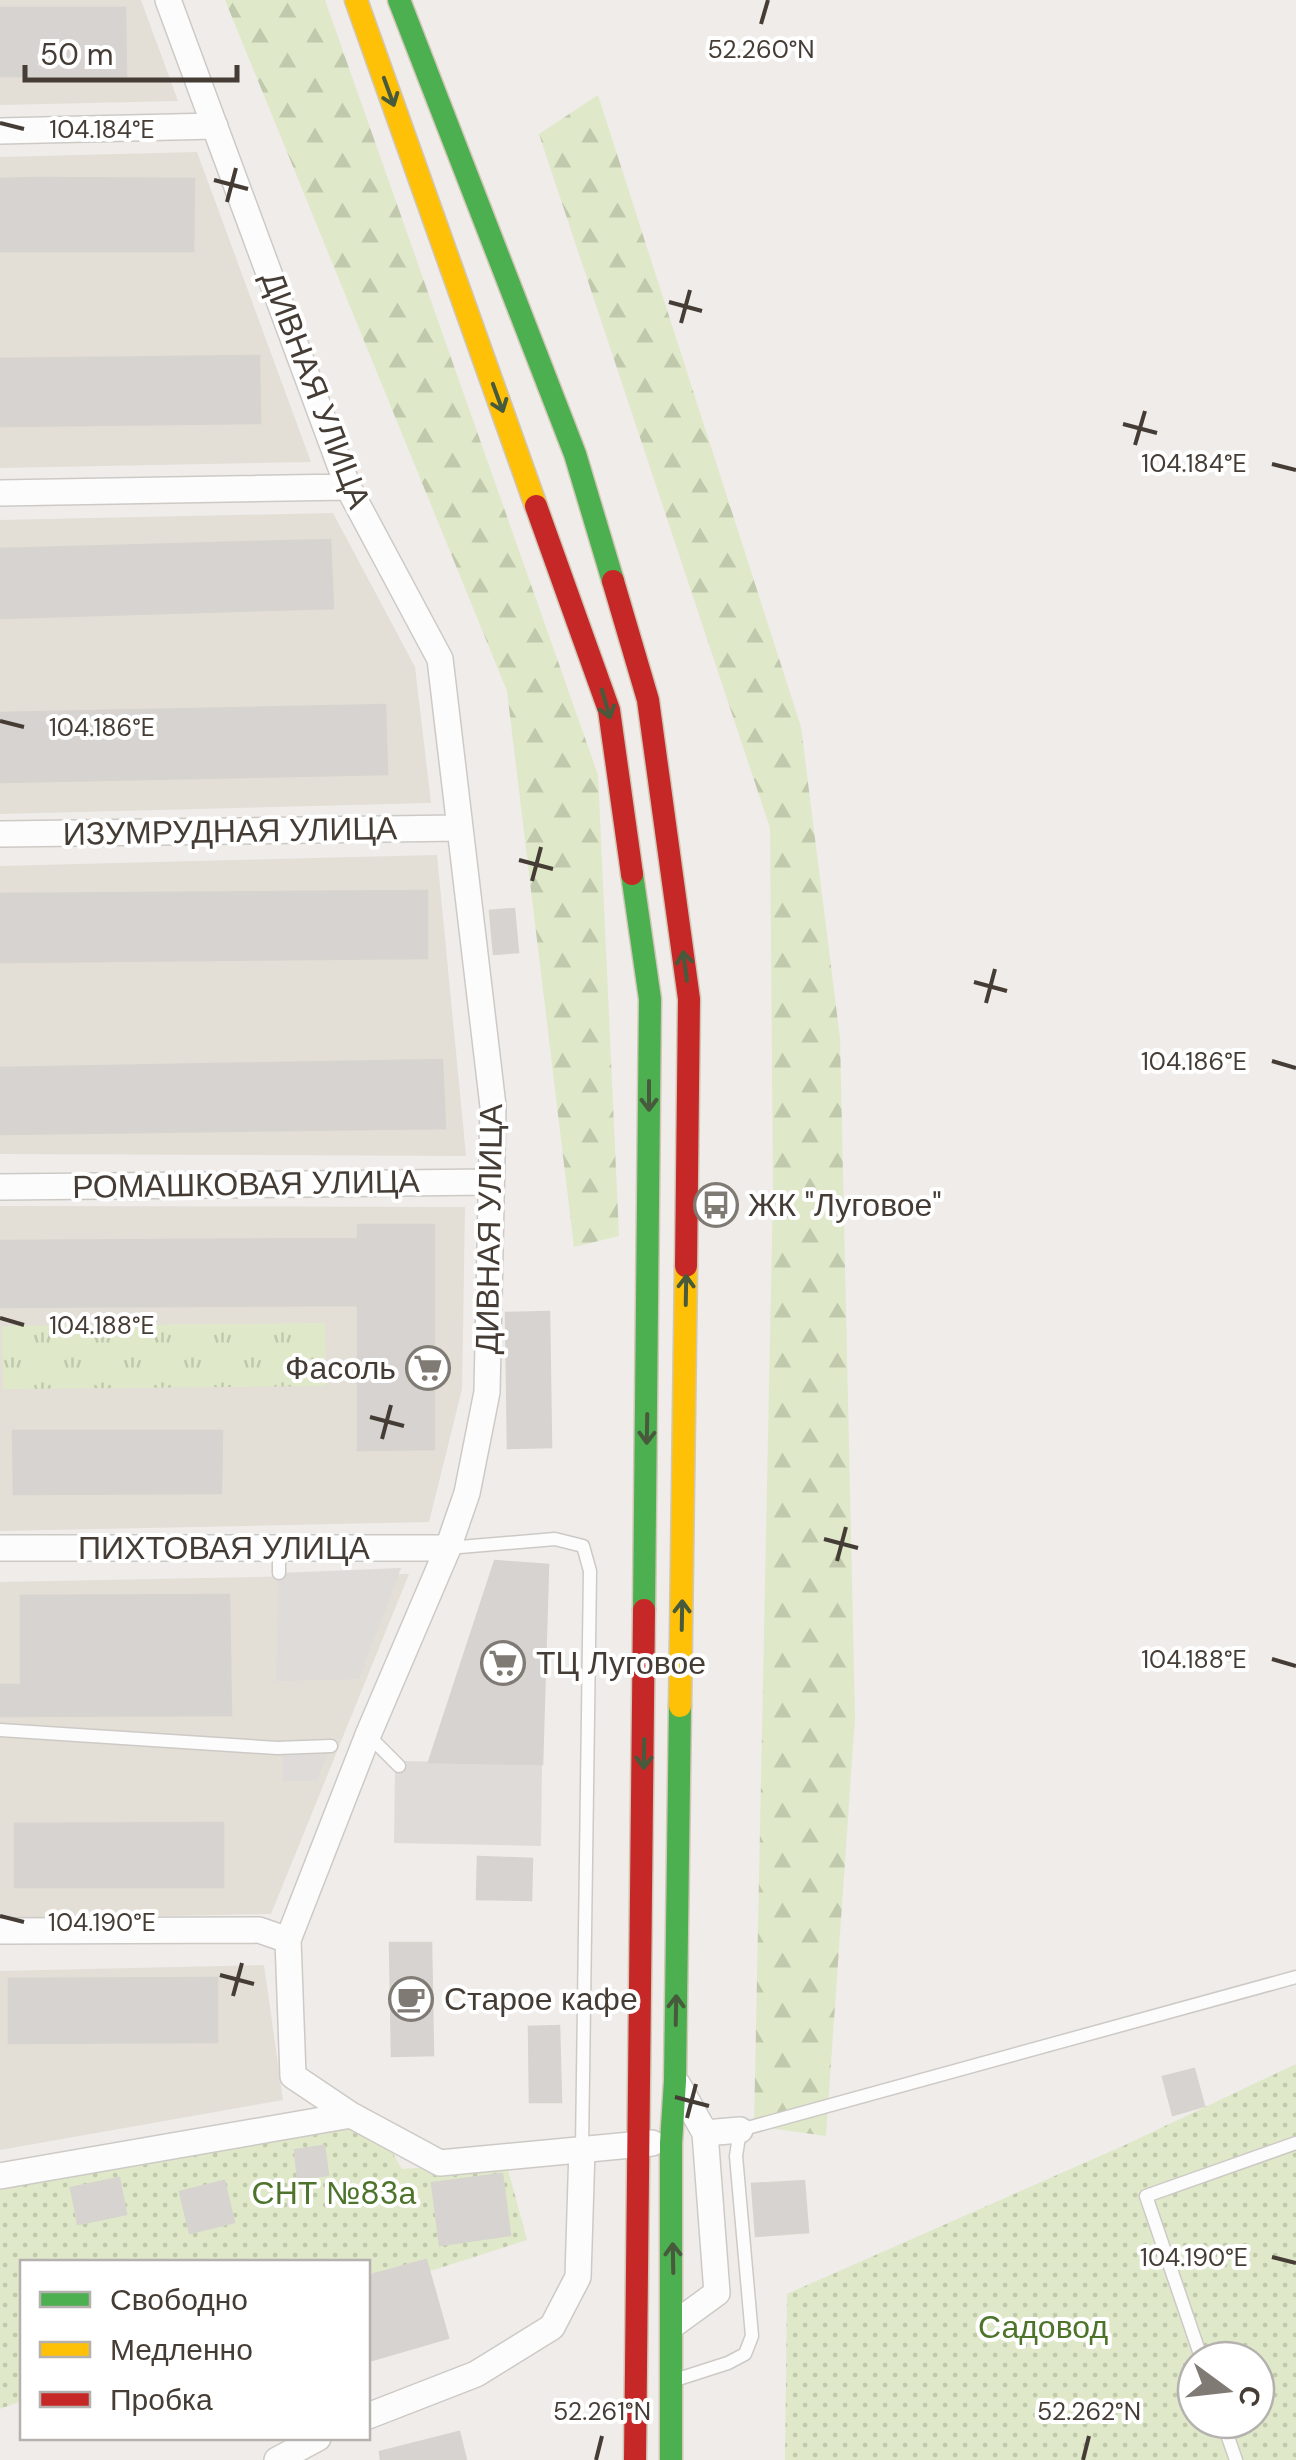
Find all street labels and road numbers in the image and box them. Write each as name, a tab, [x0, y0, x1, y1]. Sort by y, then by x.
street label: ДИВНАЯ УЛИЦА	[252, 266, 381, 515]
street label: ИЗУМРУДНАЯ УЛИЦА	[62, 807, 398, 855]
street label: ДИВНАЯ УЛИЦА	[466, 1103, 512, 1355]
street label: РОМАШКОВАЯ УЛИЦА	[72, 1160, 421, 1208]
street label: ПИХТОВАЯ УЛИЦА	[78, 1527, 371, 1569]

